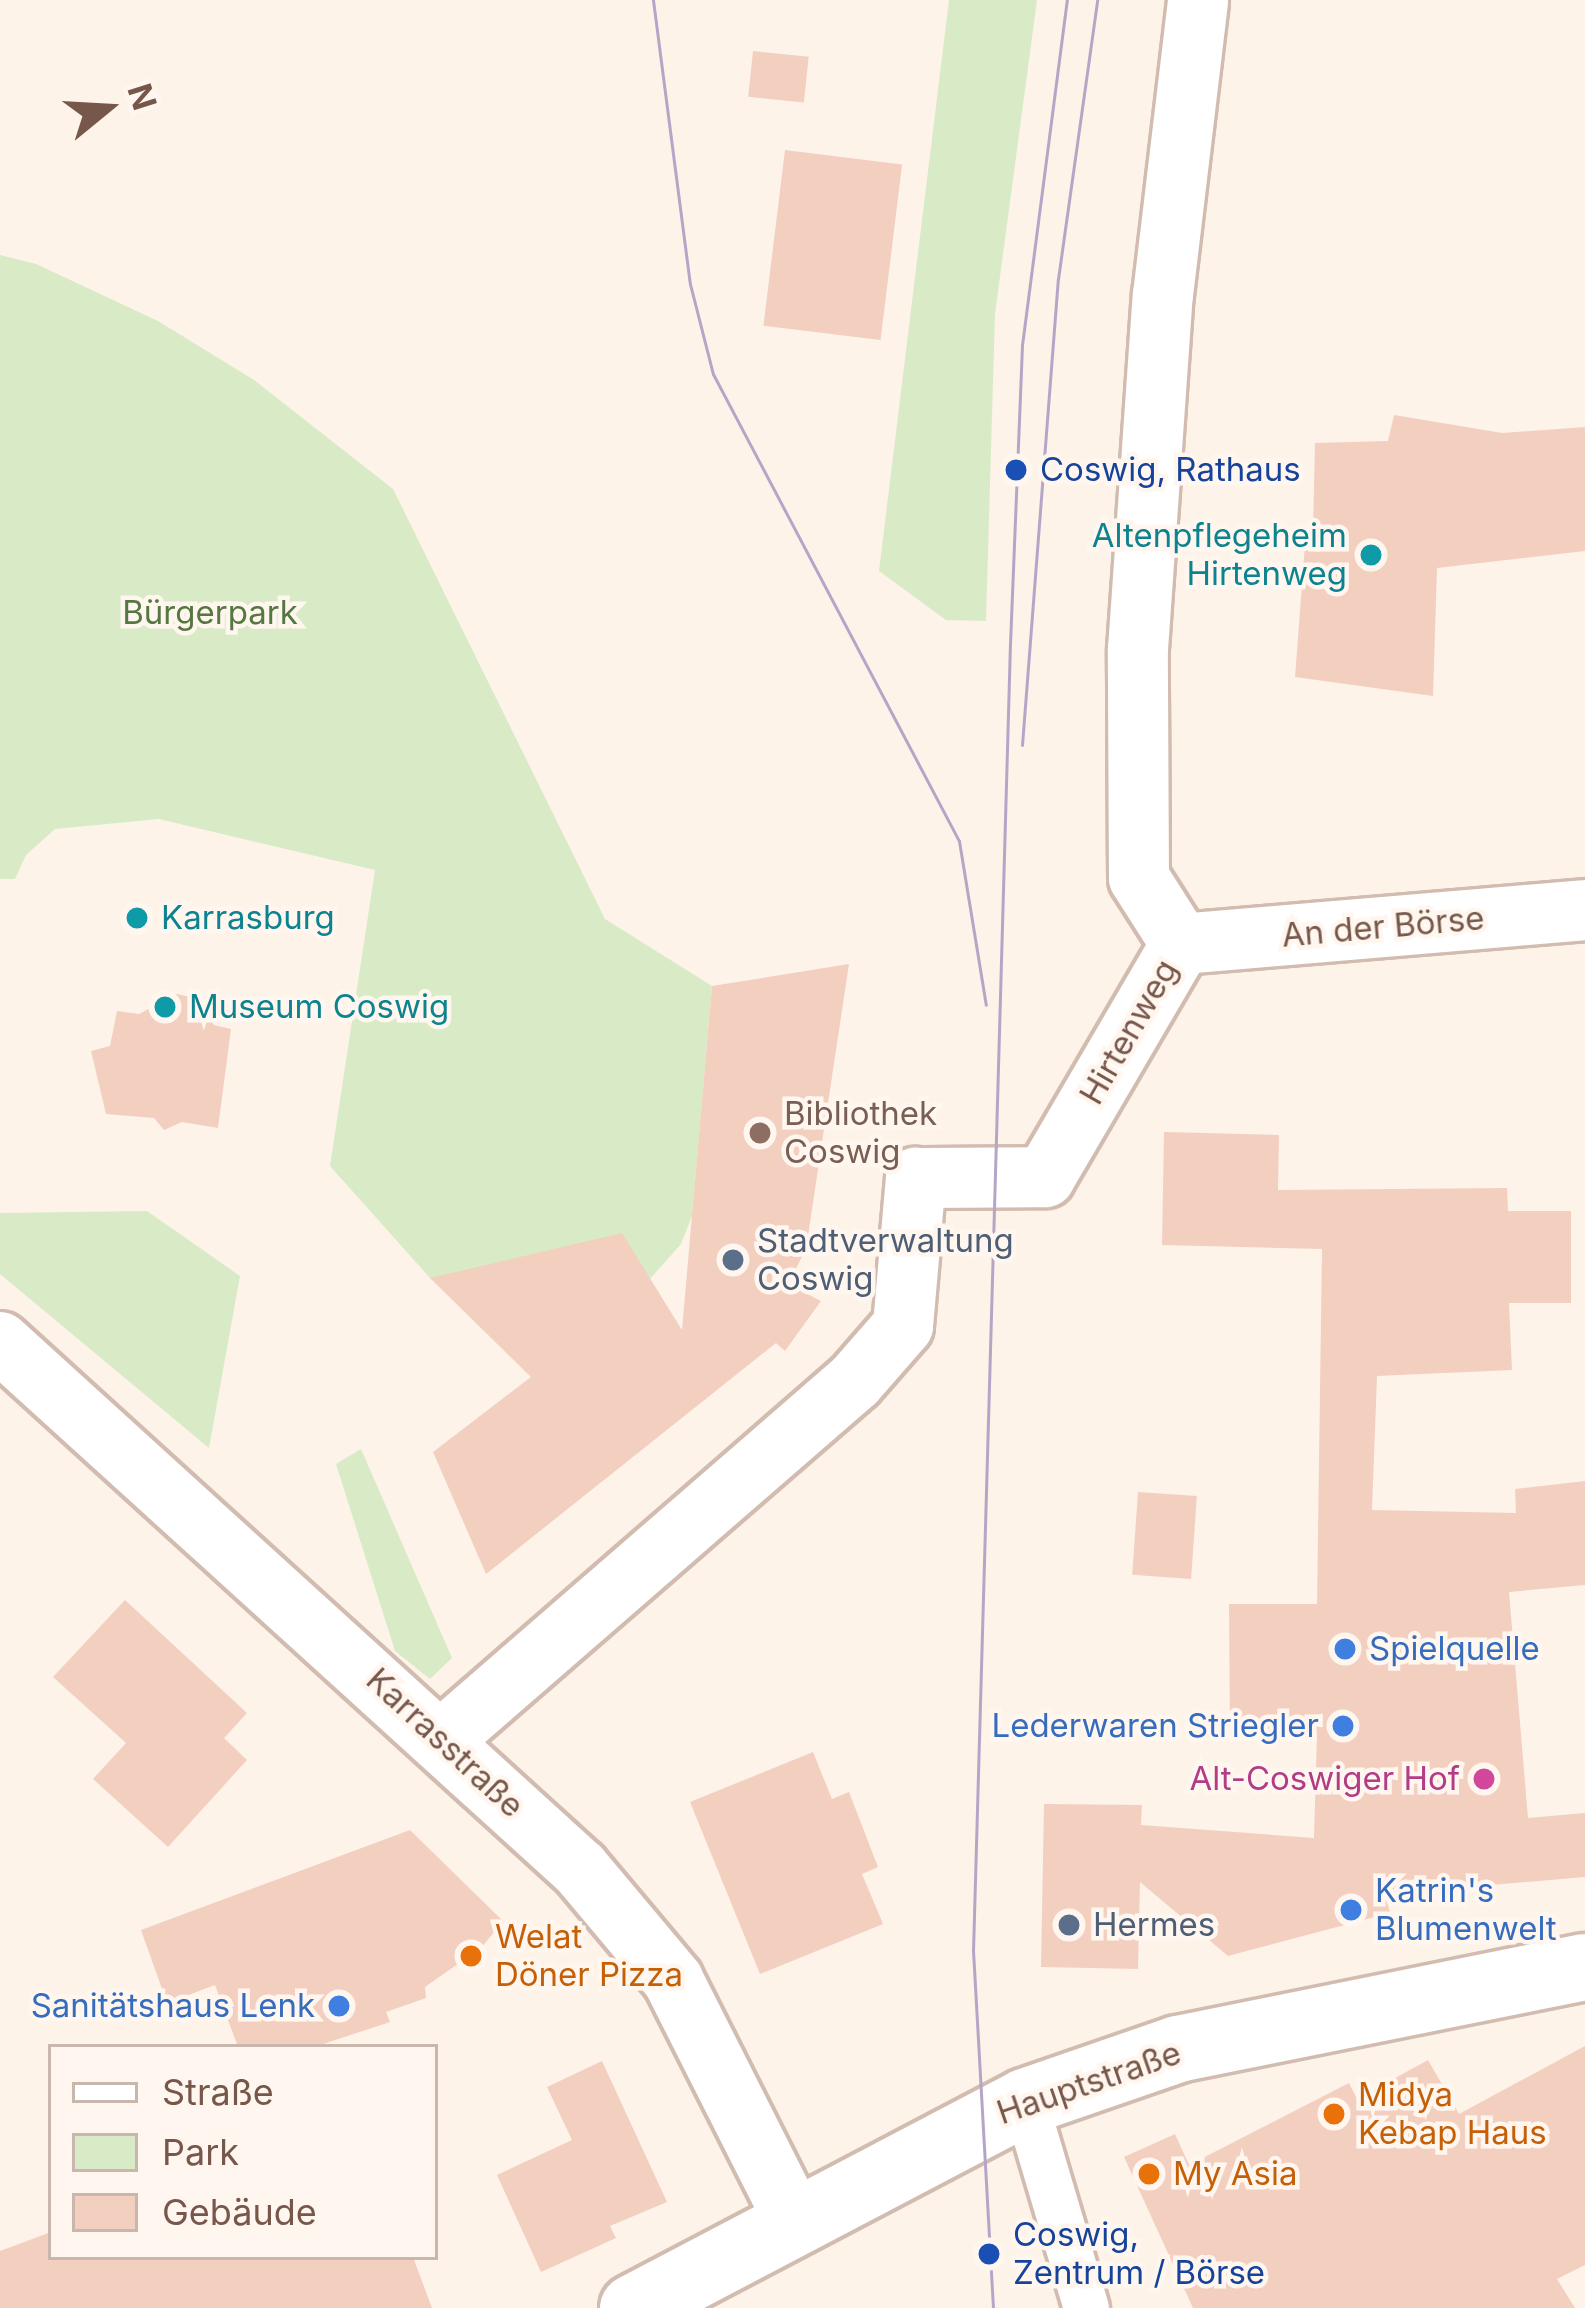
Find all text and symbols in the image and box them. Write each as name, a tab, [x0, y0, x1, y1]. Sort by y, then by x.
north arrow	[48, 48, 168, 168]
text: N	[119, 79, 165, 115]
place label: Coswig, Rathaus	[1040, 450, 1301, 490]
marker: Coswig, Rathaus	[1003, 457, 1029, 483]
place label: Altenpflegeheim Hirtenweg	[1092, 516, 1347, 594]
marker: Altenpflegeheim Hirtenweg	[1358, 542, 1384, 568]
park label: Bürgerpark	[122, 593, 298, 633]
place label: Karrasburg	[161, 898, 335, 938]
street label: An der Börse	[1280, 898, 1486, 956]
marker: Karrasburg	[124, 905, 150, 931]
street label: Hirtenweg	[1072, 953, 1186, 1111]
place label: Museum Coswig	[189, 987, 449, 1027]
marker: Museum Coswig	[152, 994, 178, 1020]
place label: Bibliothek Coswig	[784, 1094, 937, 1172]
marker: Bibliothek Coswig	[747, 1120, 773, 1146]
place label: Stadtverwaltung Coswig	[757, 1221, 1014, 1299]
marker: Stadtverwaltung Coswig	[720, 1247, 746, 1273]
place label: Spielquelle	[1369, 1629, 1540, 1669]
marker: Spielquelle	[1332, 1636, 1358, 1662]
street label: Karrasstraße	[358, 1660, 532, 1826]
place label: Lederwaren Striegler	[991, 1706, 1319, 1746]
marker: Lederwaren Striegler	[1330, 1713, 1356, 1739]
place label: Alt-Coswiger Hof	[1189, 1759, 1460, 1799]
marker: Alt-Coswiger Hof	[1471, 1766, 1497, 1792]
place label: Katrin's Blumenwelt	[1375, 1871, 1557, 1949]
marker: Katrin's Blumenwelt	[1338, 1897, 1364, 1923]
place label: Hermes	[1093, 1905, 1215, 1945]
marker: Hermes	[1056, 1912, 1082, 1938]
place label: Welat Döner Pizza	[495, 1917, 683, 1995]
marker: Welat Döner Pizza	[458, 1943, 484, 1969]
place label: Sanitätshaus Lenk	[31, 1986, 315, 2026]
marker: Sanitätshaus Lenk	[326, 1993, 352, 2019]
street label: Hauptstraße	[992, 2033, 1186, 2133]
legend	[48, 2044, 438, 2260]
text: Straße	[162, 2070, 274, 2114]
place label: Midya Kebap Haus	[1358, 2075, 1547, 2153]
marker: Midya Kebap Haus	[1321, 2101, 1347, 2127]
text: Park	[162, 2130, 239, 2174]
place label: My Asia	[1173, 2154, 1298, 2194]
marker: My Asia	[1136, 2161, 1162, 2187]
text: Gebäude	[162, 2190, 317, 2234]
place label: Coswig, Zentrum / Börse	[1013, 2215, 1265, 2293]
marker: Coswig, Zentrum / Börse	[976, 2241, 1002, 2267]

